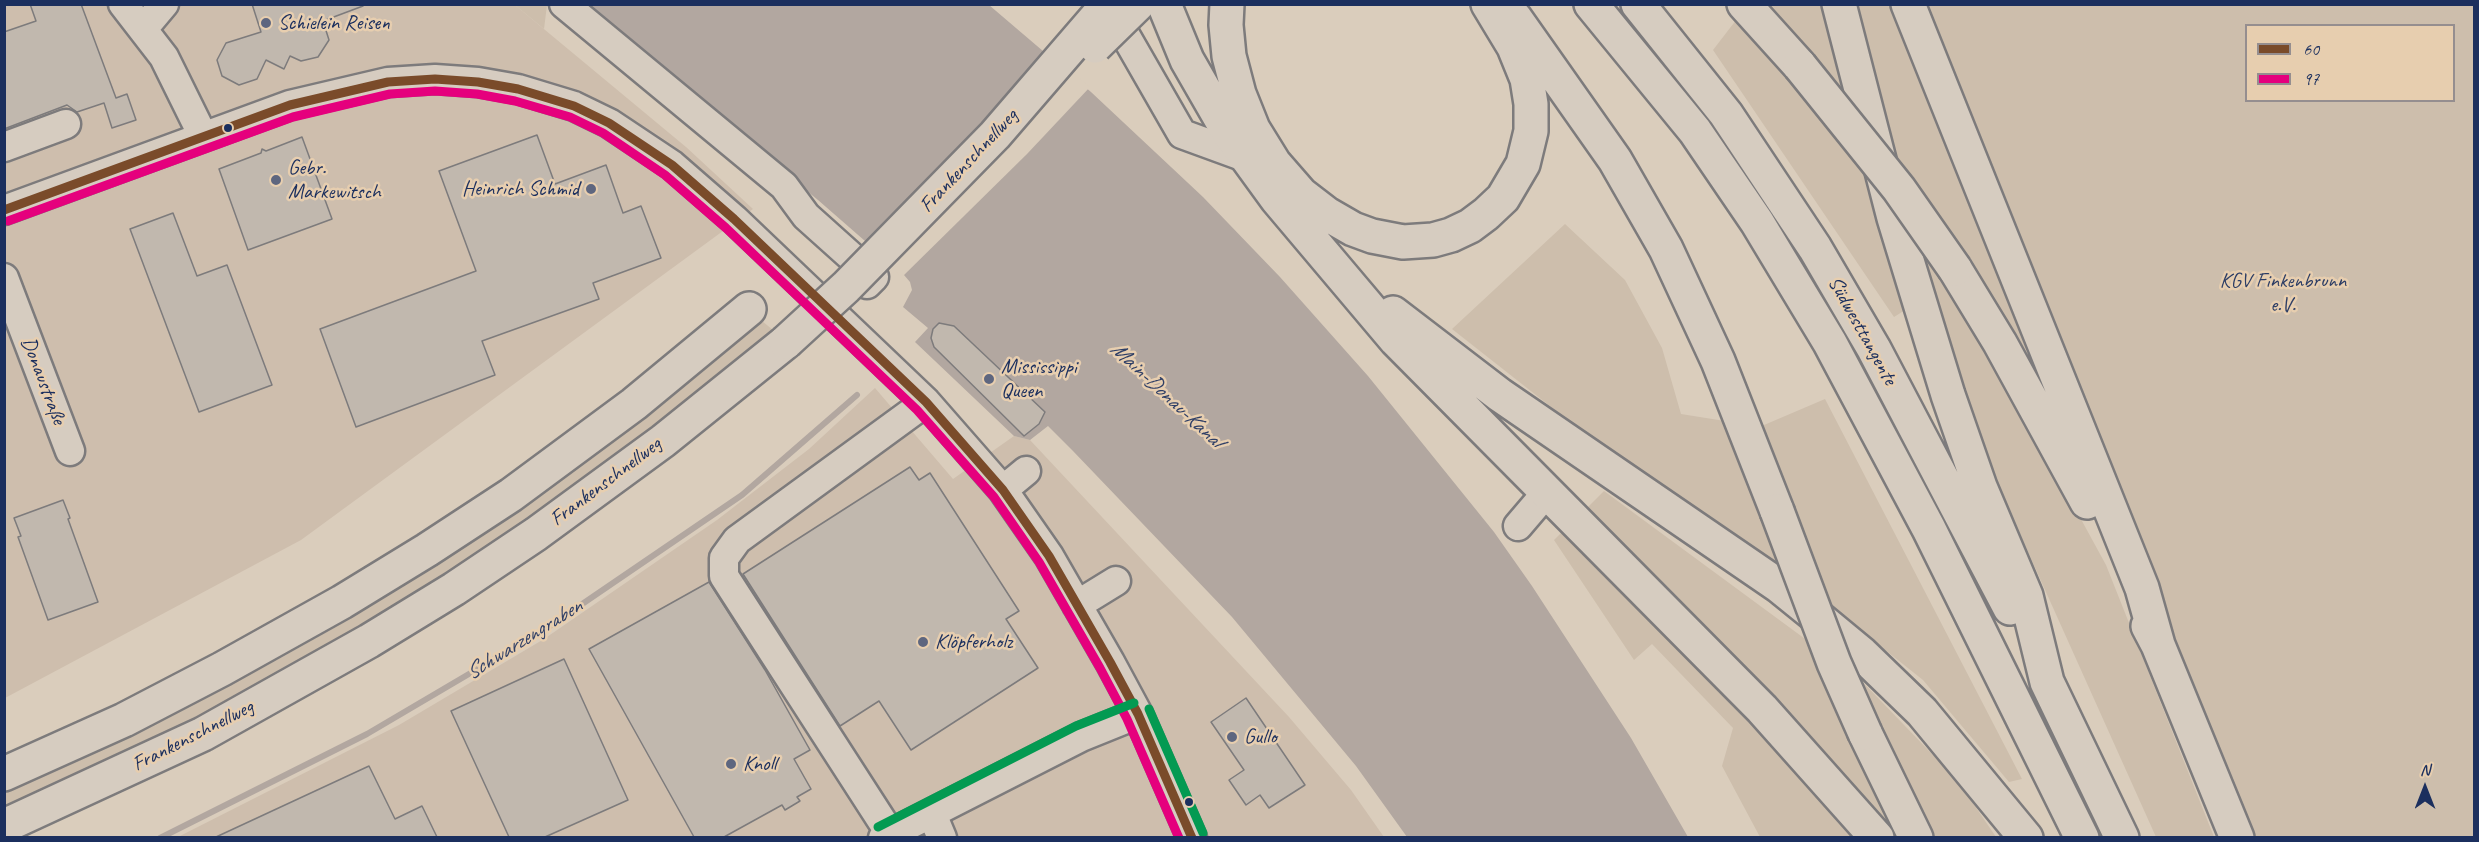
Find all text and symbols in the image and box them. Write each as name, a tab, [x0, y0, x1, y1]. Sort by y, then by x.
place label: Schielein Reisen	[278, 10, 390, 36]
marker: Schielein Reisen	[259, 16, 273, 30]
legend	[2245, 24, 2455, 102]
text: 60	[2303, 38, 2319, 60]
text: 97	[2303, 68, 2319, 90]
street label: Frankenschnellweg	[915, 104, 1023, 218]
unlabelled marker	[222, 122, 234, 134]
place label: Gebr. Markewitsch	[288, 155, 381, 205]
marker: Gebr. Markewitsch	[269, 173, 283, 187]
place label: Heinrich Schmid	[462, 176, 579, 202]
marker: Heinrich Schmid	[584, 182, 598, 196]
park label: KGV Finkenbrunn e.V.	[2220, 268, 2346, 318]
street label: Südwesttangente	[1822, 272, 1902, 390]
street label: Donaustraße	[15, 334, 71, 428]
water label: Main-Donau-Kanal	[1105, 336, 1227, 454]
place label: Mississippi Queen	[1001, 354, 1077, 404]
marker: Mississippi Queen	[982, 372, 996, 386]
street label: Frankenschnellweg	[545, 432, 667, 532]
water label: Schwarzengraben	[461, 594, 587, 686]
place label: Klöpferholz	[935, 629, 1012, 655]
marker: Klöpferholz	[916, 635, 930, 649]
street label: Frankenschnellweg	[128, 695, 258, 777]
place label: Gullo	[1244, 724, 1277, 750]
marker: Gullo	[1225, 730, 1239, 744]
place label: Knoll	[743, 751, 777, 777]
marker: Knoll	[724, 757, 738, 771]
north arrow	[2395, 758, 2455, 818]
text: N	[2420, 760, 2430, 780]
unlabelled marker	[1183, 796, 1195, 808]

